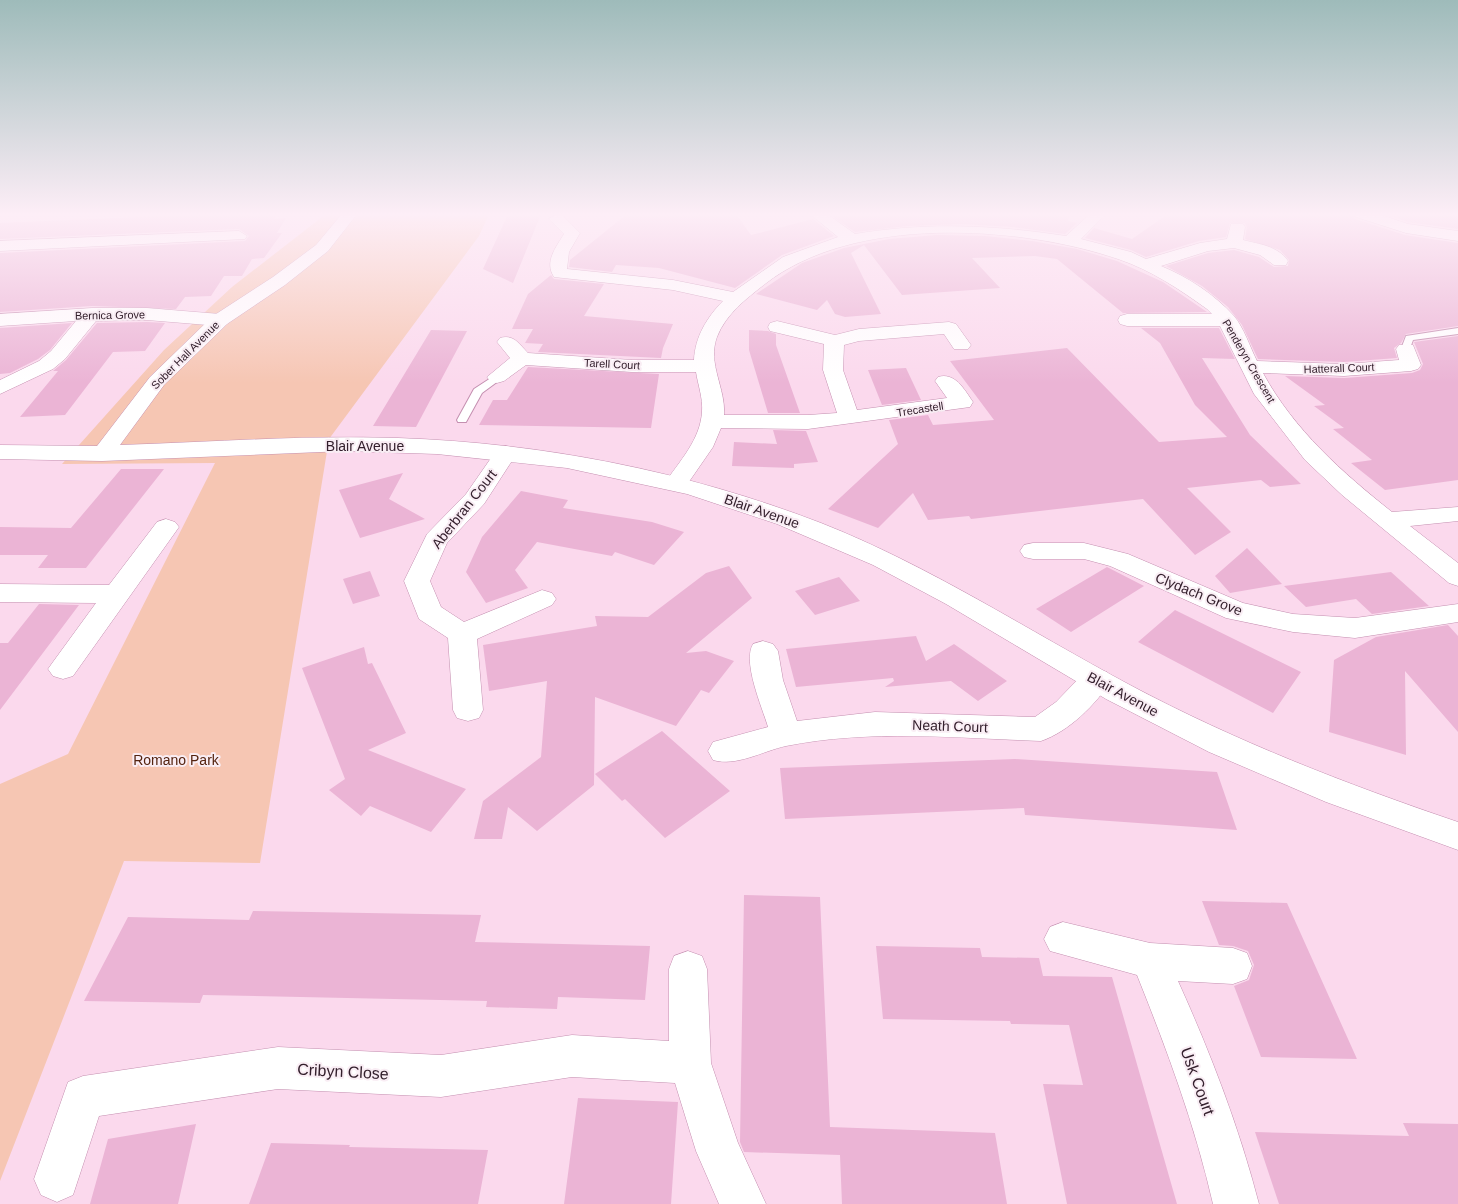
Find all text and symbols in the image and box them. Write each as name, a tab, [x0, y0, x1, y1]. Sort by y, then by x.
street label: Bernica Grove	[75, 308, 145, 322]
street label: Penderyn Crescent	[1220, 317, 1278, 405]
street label: Sober Hall Avenue	[149, 319, 221, 391]
street label: Tarell Court	[584, 357, 640, 371]
street label: Hatterall Court	[1303, 361, 1375, 375]
street label: Trecastell	[896, 399, 944, 419]
street label: Blair Avenue	[326, 438, 404, 454]
street label: Aberbran Court	[428, 466, 500, 552]
street label: Blair Avenue	[722, 491, 802, 531]
street label: Clydach Grove	[1153, 569, 1245, 619]
street label: Blair Avenue	[1085, 669, 1162, 720]
street label: Neath Court	[912, 717, 988, 735]
park label: Romano Park	[133, 752, 220, 768]
street label: Usk Court	[1177, 1045, 1218, 1118]
street label: Cribyn Close	[297, 1061, 389, 1082]

